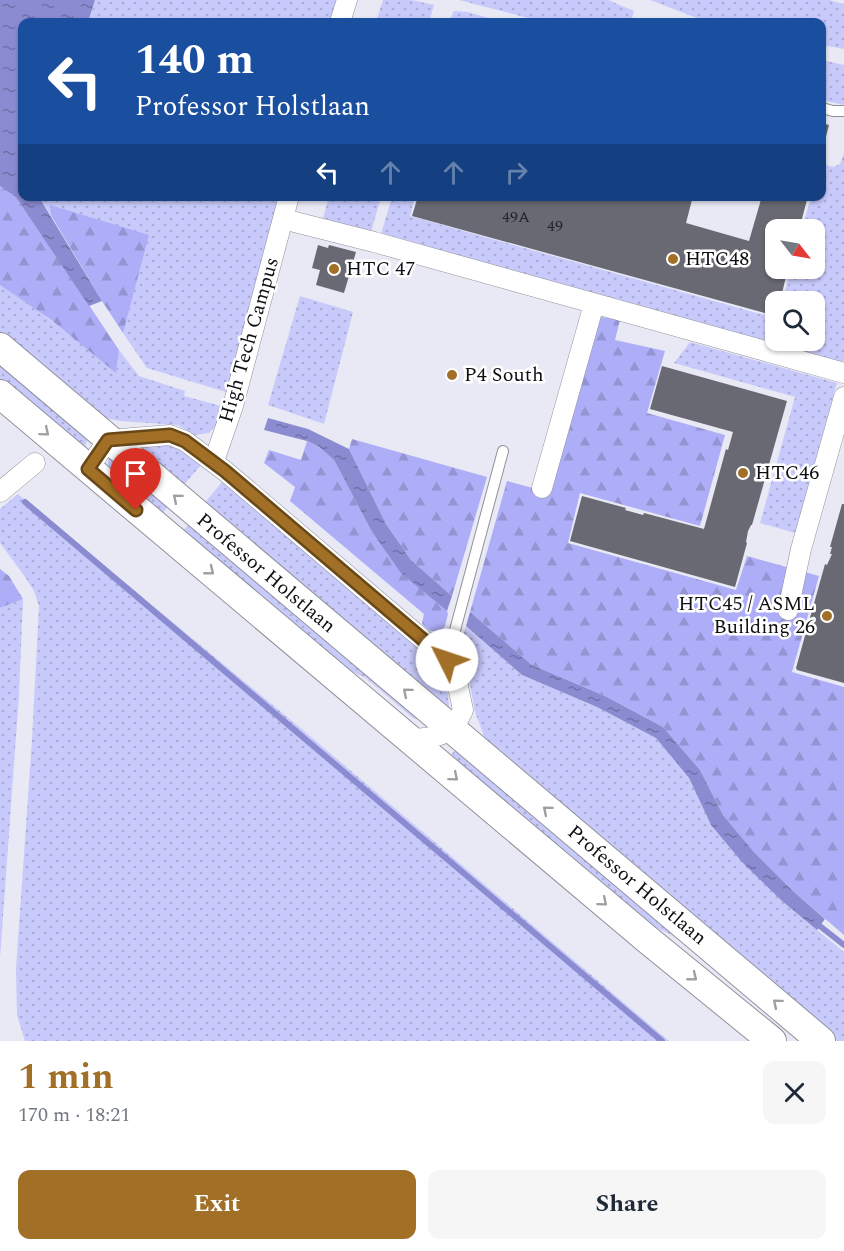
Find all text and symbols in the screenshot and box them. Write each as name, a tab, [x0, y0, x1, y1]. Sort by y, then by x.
text: 140 m	[135, 29, 254, 92]
icon: left	[36, 42, 114, 120]
text: Professor Holstlaan	[135, 86, 370, 128]
icon: left	[311, 156, 344, 189]
icon: ahead	[374, 156, 407, 189]
icon: ahead	[437, 156, 470, 189]
icon: right	[500, 156, 533, 189]
house number: 49A	[502, 205, 530, 229]
house number: 49	[547, 214, 563, 238]
north arrow	[765, 219, 825, 279]
map controls	[765, 219, 825, 351]
place label: HTC48	[685, 244, 749, 274]
marker: HTC48	[666, 252, 680, 266]
street label: High Tech Campus	[211, 254, 287, 426]
place label: HTC 47	[346, 254, 415, 284]
marker: HTC 47	[327, 262, 341, 276]
button: search	[765, 291, 825, 351]
place label: P4 South	[464, 360, 544, 390]
marker: P4 South	[445, 368, 459, 382]
one-way arrow	[38, 425, 49, 436]
pin	[110, 448, 161, 510]
icon: arrive	[119, 457, 152, 490]
place label: HTC46	[755, 458, 819, 488]
marker: HTC46	[736, 466, 750, 480]
one-way arrow	[173, 495, 184, 506]
street label: Professor Holstlaan	[190, 506, 342, 640]
one-way arrow	[203, 564, 214, 575]
place label: HTC45 / ASML Building 26	[678, 589, 815, 642]
marker: HTC45 / ASML Building 26	[820, 609, 834, 623]
position arrow	[415, 628, 479, 692]
one-way arrow	[403, 688, 414, 699]
one-way arrow	[447, 770, 458, 781]
one-way arrow	[543, 806, 554, 817]
street label: Professor Holstlaan	[561, 818, 713, 952]
one-way arrow	[596, 895, 607, 906]
one-way arrow	[686, 969, 697, 980]
one-way arrow	[773, 1000, 784, 1011]
text: 1 min	[18, 1050, 114, 1105]
button: close	[763, 1061, 826, 1124]
text: 170 m · 18:21	[18, 1100, 130, 1130]
button: Exit	[18, 1170, 416, 1239]
button: Share	[428, 1170, 826, 1239]

